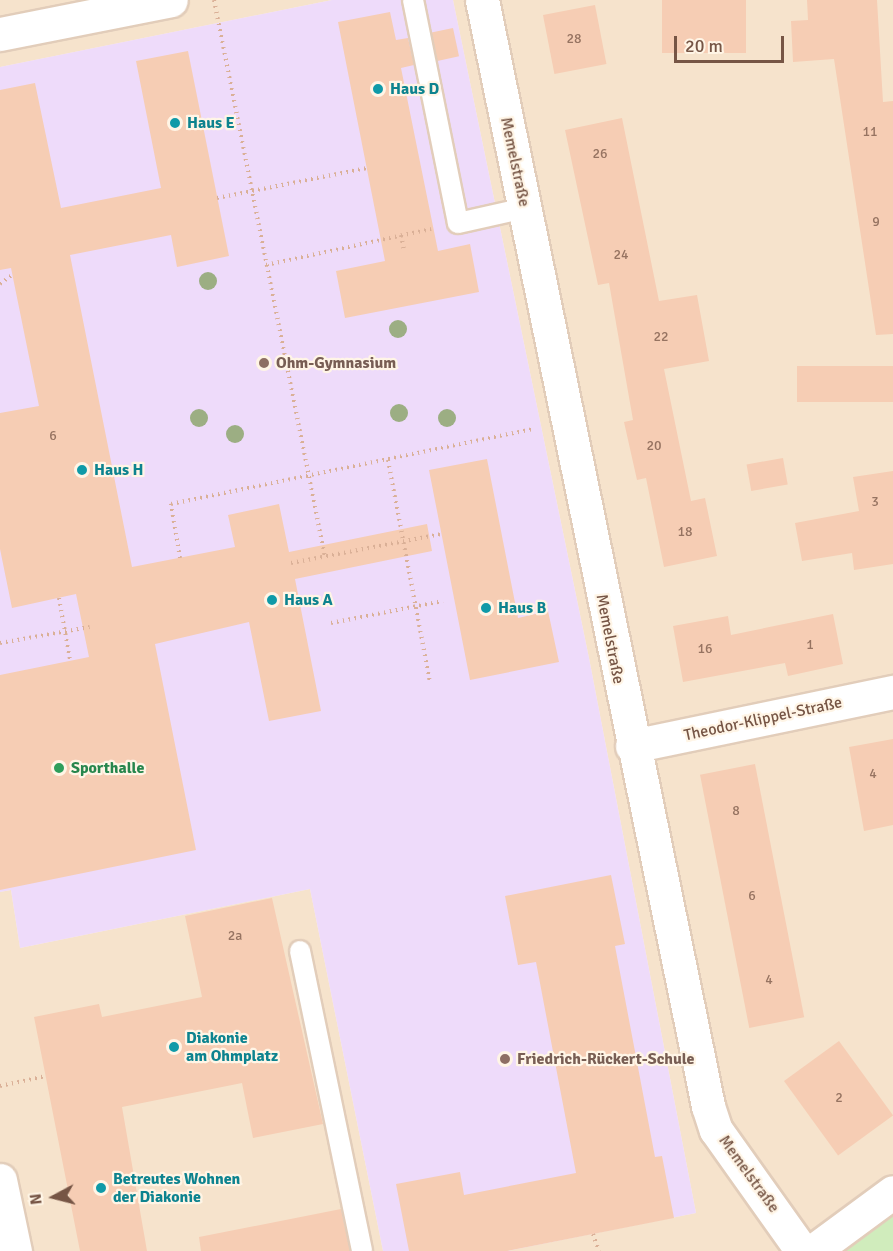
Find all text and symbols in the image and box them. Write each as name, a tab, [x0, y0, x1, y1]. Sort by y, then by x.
scale bar	[677, 24, 786, 62]
house number: 28	[566, 31, 582, 47]
text: 20 m	[685, 35, 723, 57]
place label: Haus D	[390, 79, 439, 99]
marker: Haus D	[371, 82, 385, 96]
place label: Haus E	[187, 113, 235, 133]
marker: Haus E	[168, 116, 182, 130]
street label: Memelstraße	[496, 116, 534, 208]
house number: 11	[862, 124, 878, 140]
house number: 26	[592, 146, 608, 162]
house number: 9	[872, 214, 880, 230]
house number: 24	[613, 247, 629, 263]
house number: 22	[653, 329, 669, 345]
place label: Ohm-Gymnasium	[276, 353, 396, 373]
marker: Ohm-Gymnasium	[257, 356, 271, 370]
house number: 6	[49, 428, 57, 444]
house number: 20	[646, 438, 662, 454]
place label: Haus H	[94, 460, 144, 480]
marker: Haus H	[75, 463, 89, 477]
house number: 3	[871, 494, 879, 510]
house number: 18	[677, 524, 693, 540]
place label: Haus A	[284, 590, 333, 610]
marker: Haus A	[265, 593, 279, 607]
street label: Memelstraße	[592, 593, 628, 685]
place label: Haus B	[498, 598, 546, 618]
marker: Haus B	[479, 601, 493, 615]
house number: 1	[806, 637, 814, 653]
house number: 16	[697, 641, 713, 657]
street label: Theodor-Klippel-Straße	[682, 693, 844, 745]
place label: Sporthalle	[71, 758, 144, 778]
marker: Sporthalle	[52, 761, 66, 775]
house number: 4	[869, 766, 877, 782]
house number: 8	[732, 803, 740, 819]
house number: 6	[748, 888, 756, 904]
house number: 2a	[228, 928, 242, 944]
house number: 4	[765, 972, 773, 988]
place label: Diakonie am Ohmplatz	[186, 1028, 278, 1066]
marker: Diakonie am Ohmplatz	[167, 1040, 181, 1054]
place label: Friedrich-Rückert-Schule	[517, 1049, 695, 1069]
marker: Friedrich-Rückert-Schule	[498, 1052, 512, 1066]
house number: 2	[835, 1090, 843, 1106]
street label: Memelstraße	[715, 1132, 783, 1216]
north arrow	[24, 1167, 84, 1227]
place label: Betreutes Wohnen der Diakonie	[113, 1169, 240, 1207]
marker: Betreutes Wohnen der Diakonie	[94, 1181, 108, 1195]
text: N	[26, 1192, 47, 1206]

